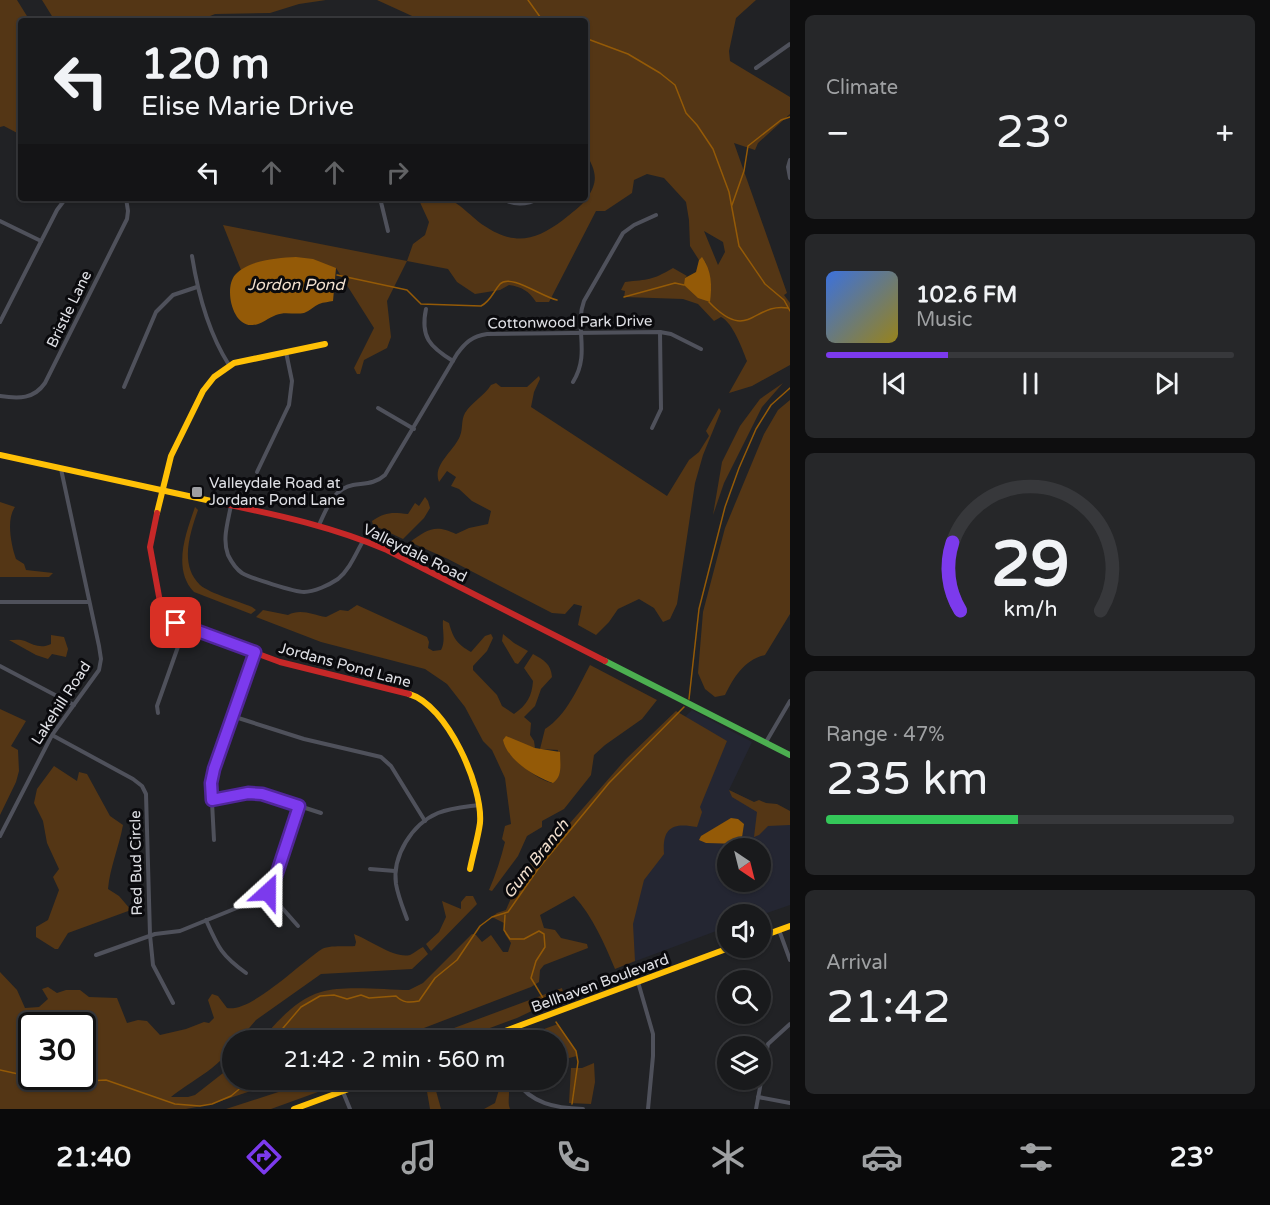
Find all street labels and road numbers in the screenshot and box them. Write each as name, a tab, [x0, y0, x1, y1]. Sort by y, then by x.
street label: Bristle Lane	[43, 268, 95, 350]
street label: Cottonwood Park Drive	[487, 312, 653, 332]
street label: Valleydale Road	[360, 520, 470, 586]
street label: Jordans Pond Lane	[277, 639, 413, 691]
street label: Lakehill Road	[27, 658, 95, 748]
street label: Red Bud Circle	[126, 810, 146, 916]
street label: Bellhaven Boulevard	[529, 950, 671, 1016]

